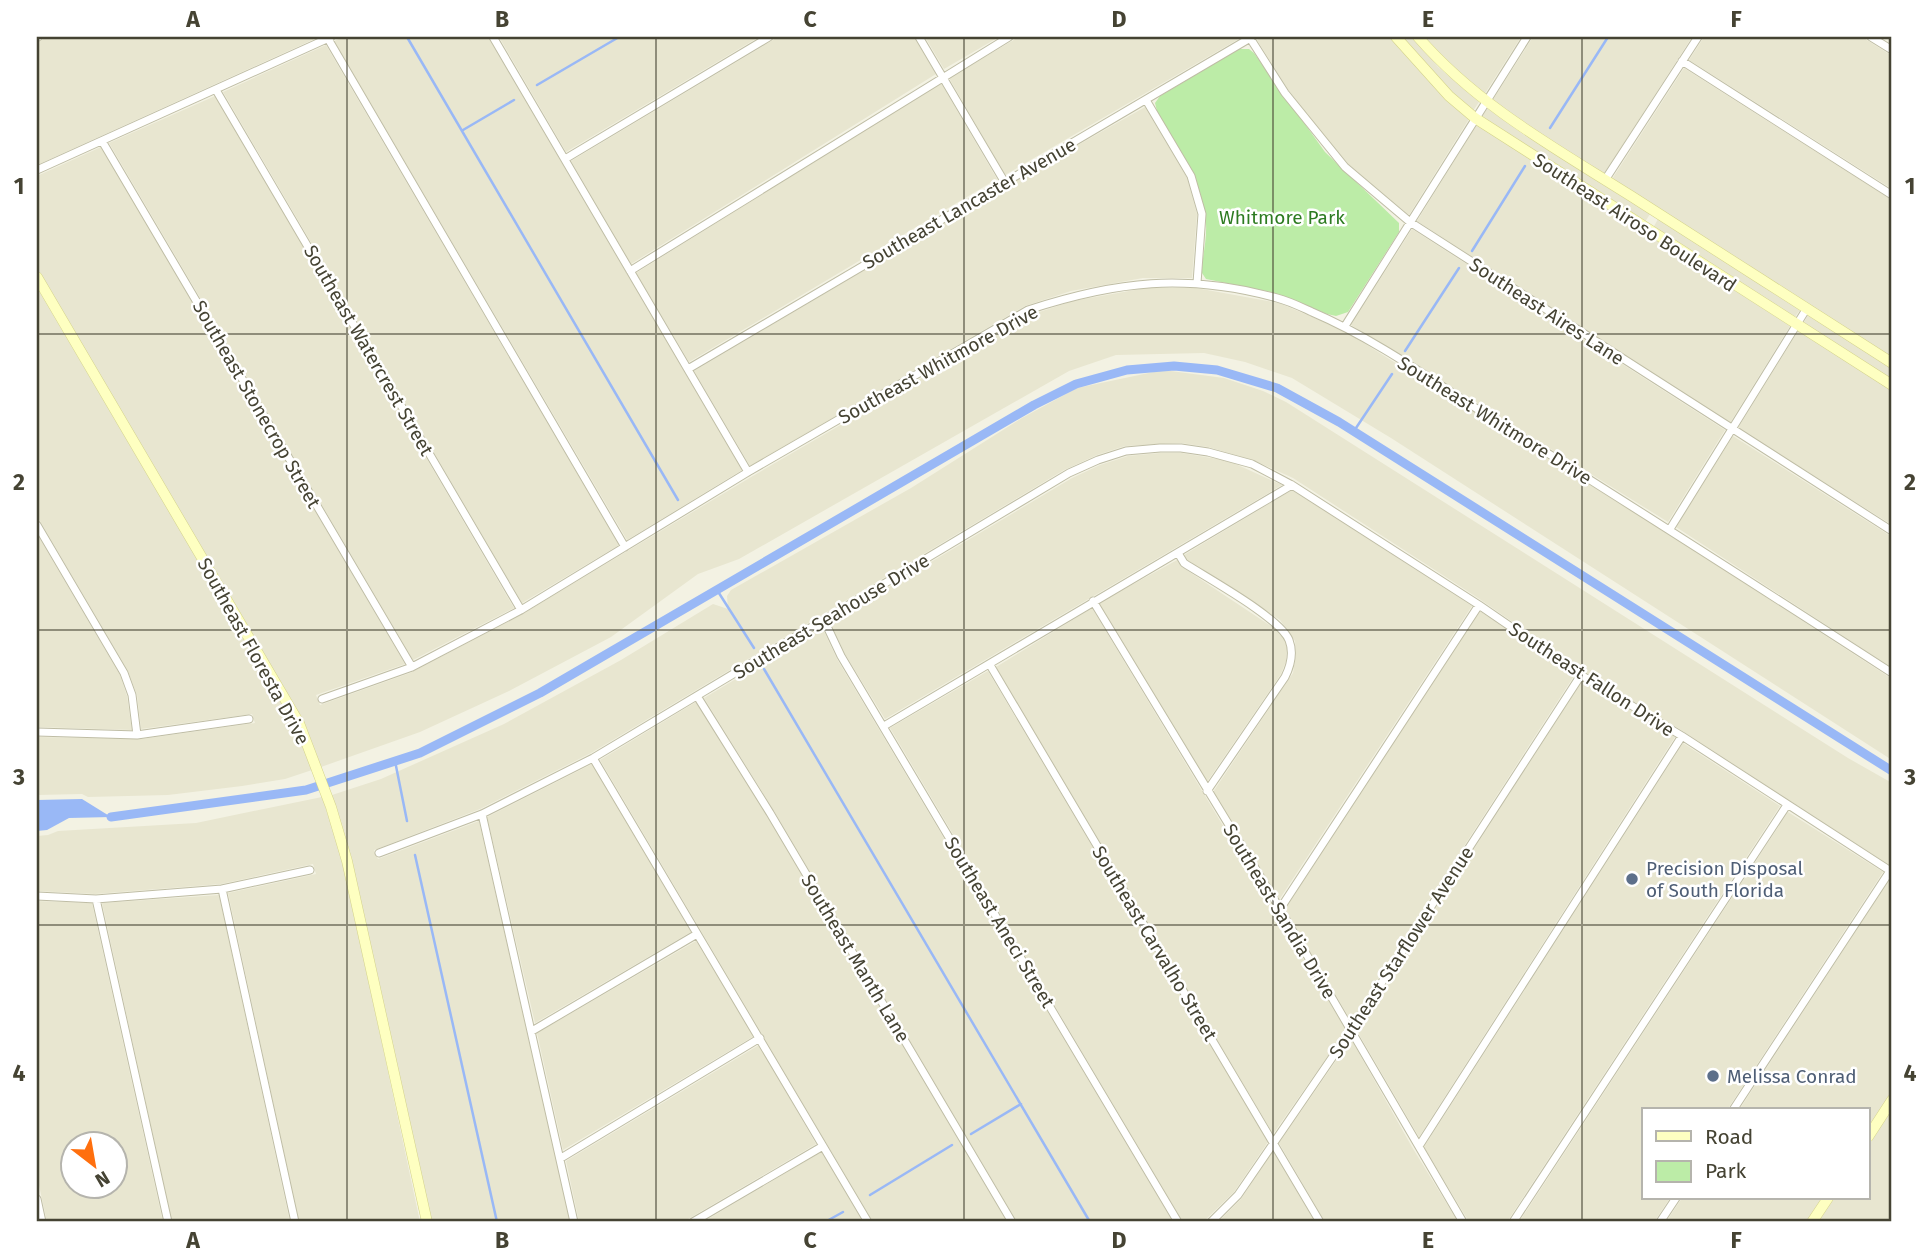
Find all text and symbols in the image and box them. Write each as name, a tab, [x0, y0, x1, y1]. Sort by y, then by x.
text: A	[185, 5, 200, 33]
text: B	[495, 5, 509, 33]
text: C	[803, 5, 817, 33]
text: D	[1112, 5, 1127, 33]
text: E	[1422, 5, 1434, 33]
text: F	[1730, 5, 1742, 33]
street label: Southeast Lancaster Avenue	[858, 133, 1080, 274]
street label: Southeast Airoso Boulevard	[1529, 148, 1741, 297]
text: 1	[14, 172, 24, 200]
text: 1	[1905, 172, 1915, 200]
park label: Whitmore Park	[1219, 206, 1345, 229]
street label: Southeast Watercrest Street	[299, 241, 438, 460]
street label: Southeast Aires Lane	[1465, 253, 1628, 370]
street label: Southeast Stonecrop Street	[188, 296, 326, 512]
street label: Southeast Whitmore Drive	[834, 300, 1042, 429]
street label: Southeast Whitmore Drive	[1393, 351, 1596, 490]
text: 2	[13, 468, 25, 496]
text: 2	[1904, 468, 1916, 496]
street label: Southeast Seahouse Drive	[729, 549, 933, 684]
street label: Southeast Floresta Drive	[193, 554, 315, 749]
street label: Southeast Fallon Drive	[1505, 617, 1679, 742]
text: 3	[12, 763, 25, 791]
text: 3	[1903, 763, 1916, 791]
street label: Southeast Sandia Drive	[1218, 820, 1341, 1003]
street label: Southeast Aneci Street	[940, 833, 1060, 1012]
street label: Southeast Carvalho Street	[1087, 842, 1222, 1045]
street label: Southeast Starflower Avenue	[1324, 842, 1479, 1063]
place label: Precision Disposal of South Florida	[1646, 857, 1803, 902]
street label: Southeast Manth Lane	[796, 870, 915, 1046]
marker: Precision Disposal of South Florida	[1624, 871, 1640, 887]
text: 4	[13, 1059, 26, 1087]
text: 4	[1904, 1059, 1917, 1087]
place label: Melissa Conrad	[1727, 1065, 1857, 1088]
marker: Melissa Conrad	[1705, 1068, 1721, 1084]
legend	[1642, 1108, 1870, 1200]
text: Road	[1705, 1124, 1753, 1150]
north arrow	[60, 1130, 130, 1200]
text: Park	[1705, 1158, 1747, 1184]
text: N	[91, 1166, 114, 1192]
text: A	[185, 1226, 200, 1254]
text: B	[495, 1226, 509, 1254]
text: C	[803, 1226, 817, 1254]
text: D	[1112, 1226, 1127, 1254]
text: E	[1422, 1226, 1434, 1254]
text: F	[1730, 1226, 1742, 1254]

